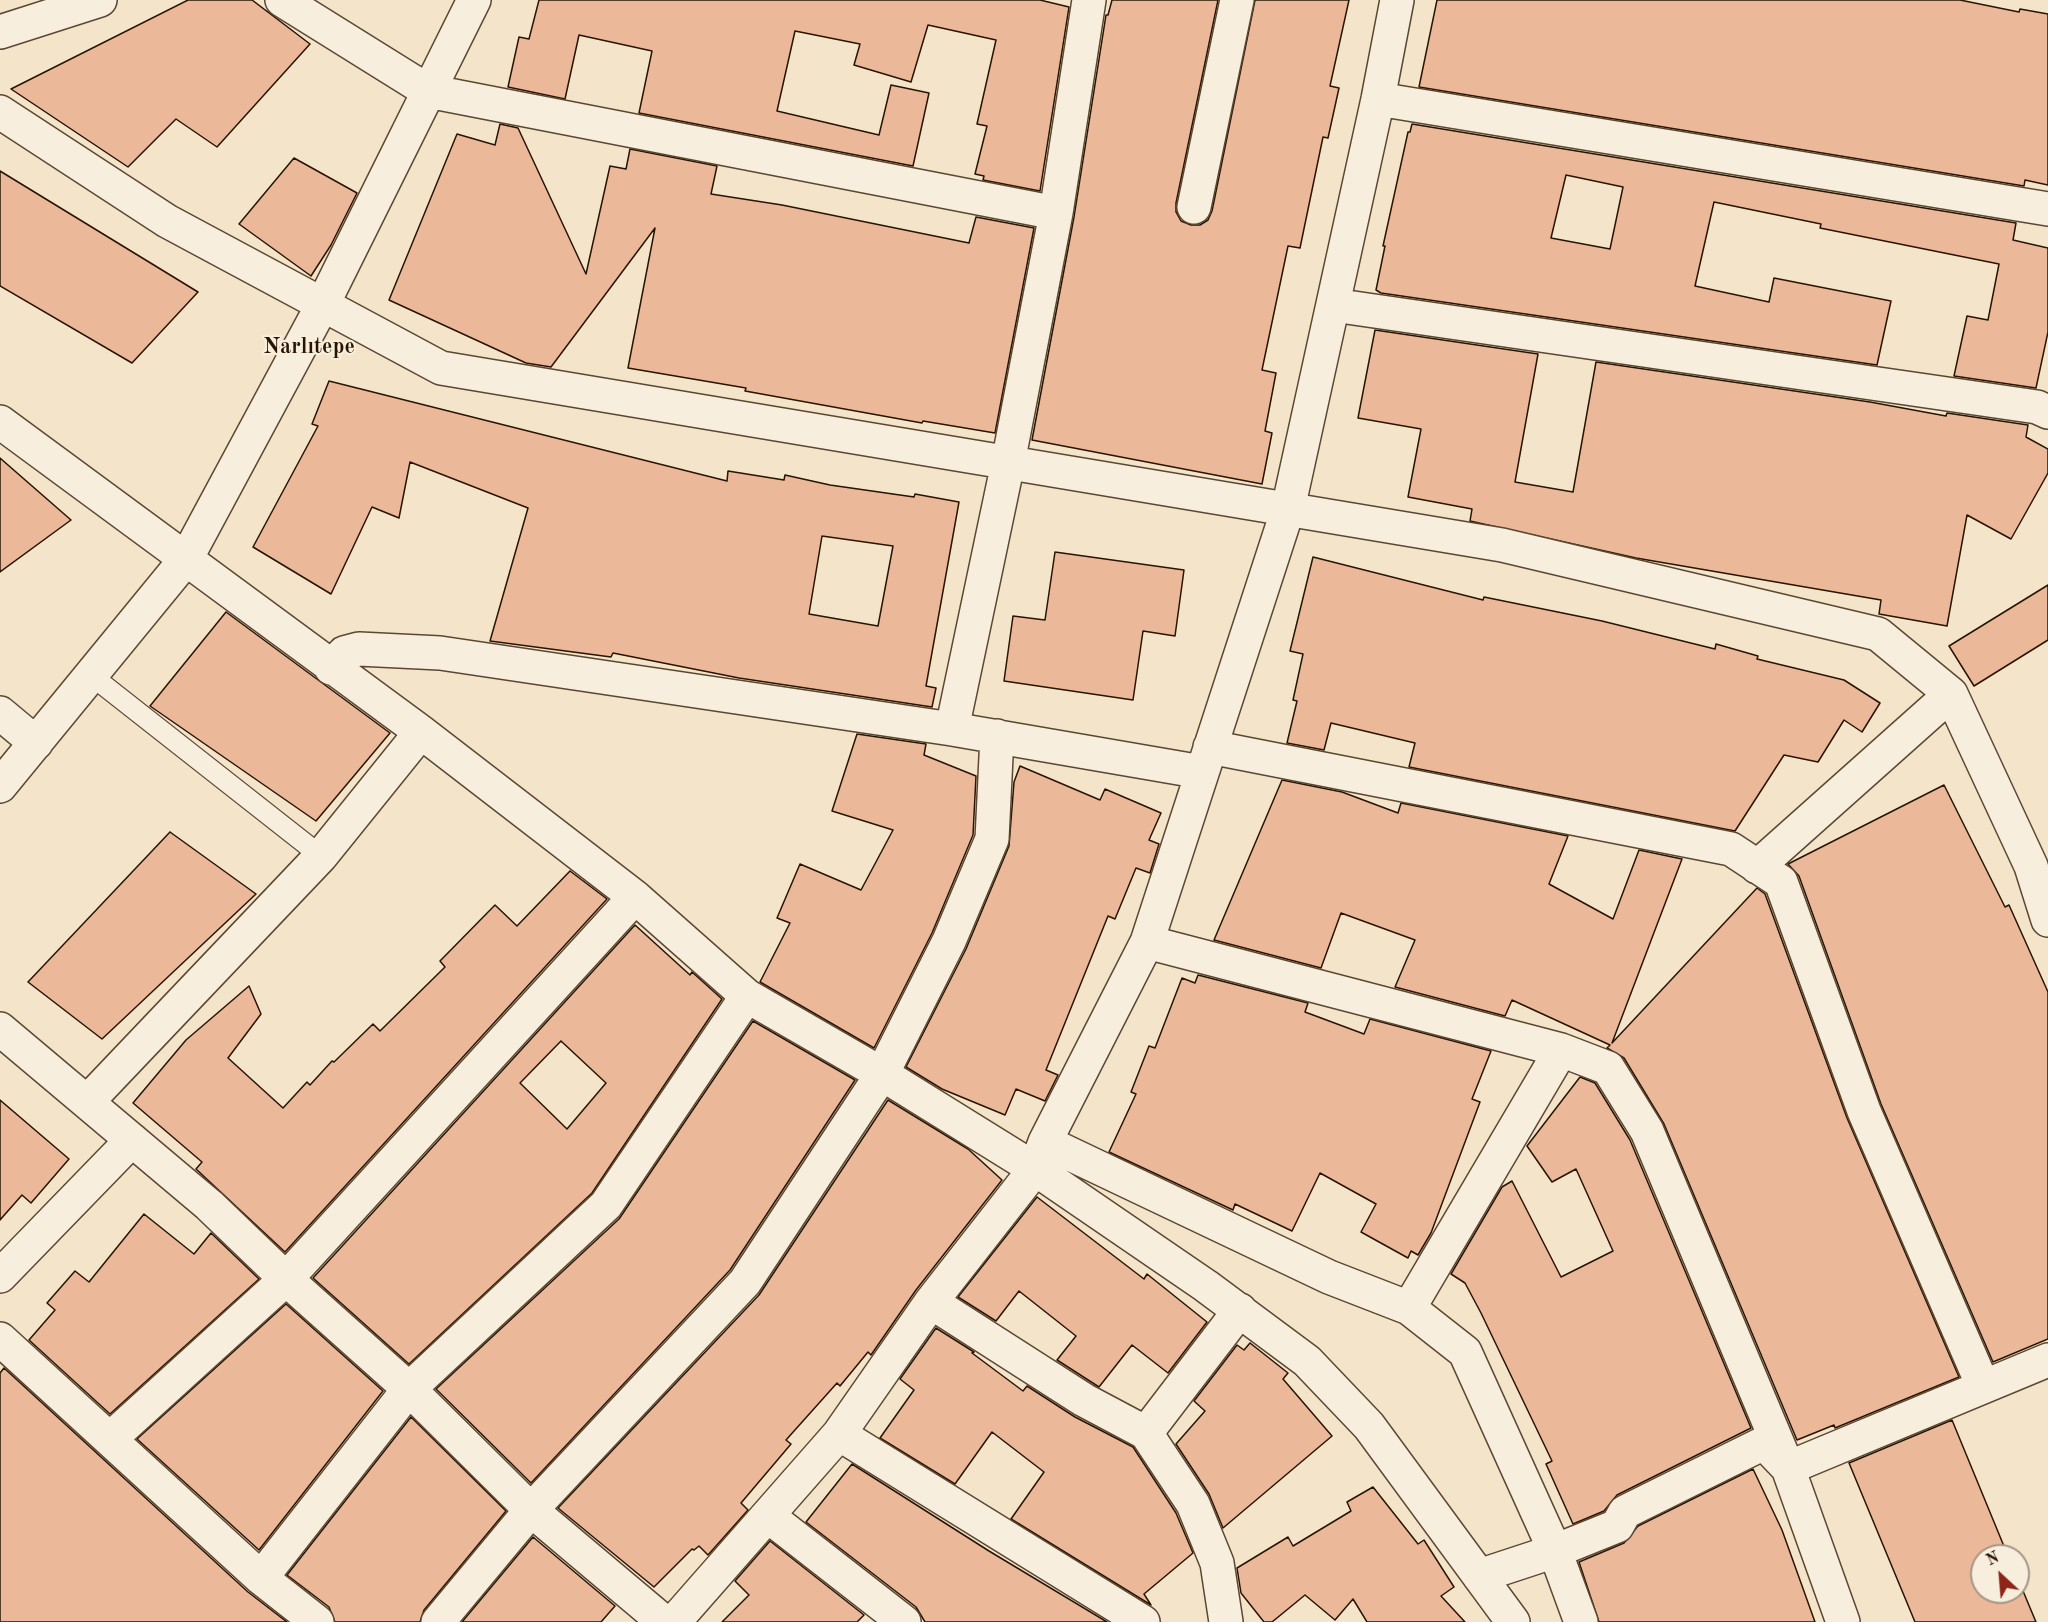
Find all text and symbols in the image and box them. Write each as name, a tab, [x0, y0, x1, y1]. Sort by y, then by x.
district label: Narlıtepe	[263, 334, 355, 360]
north arrow	[1970, 1544, 2030, 1604]
text: N	[1984, 1550, 2002, 1569]

